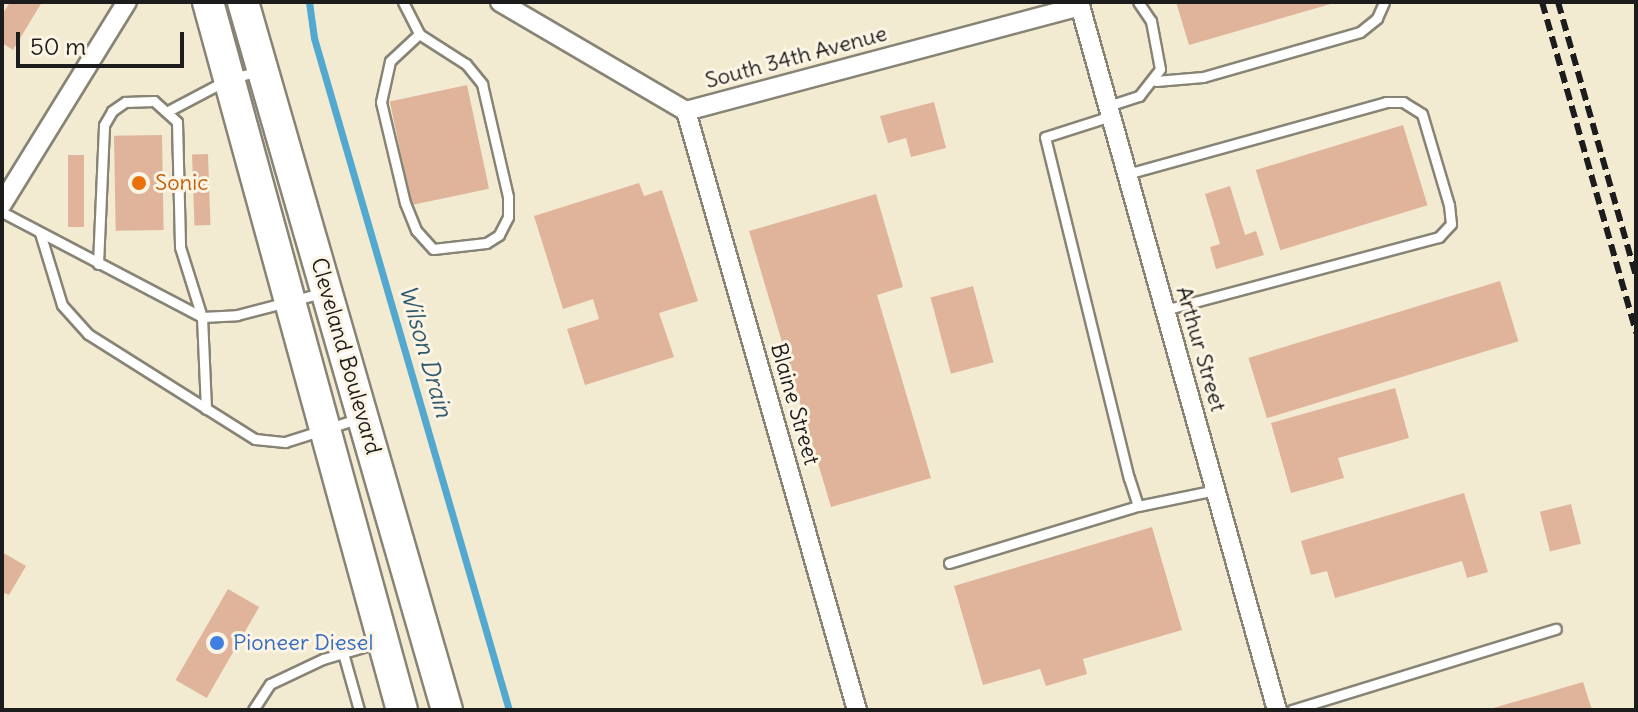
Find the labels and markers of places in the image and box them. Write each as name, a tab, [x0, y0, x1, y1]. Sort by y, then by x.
place label: Sonic	[155, 170, 208, 196]
marker: Sonic	[130, 174, 148, 192]
place label: Pioneer Diesel	[233, 630, 373, 656]
marker: Pioneer Diesel	[208, 634, 226, 652]

